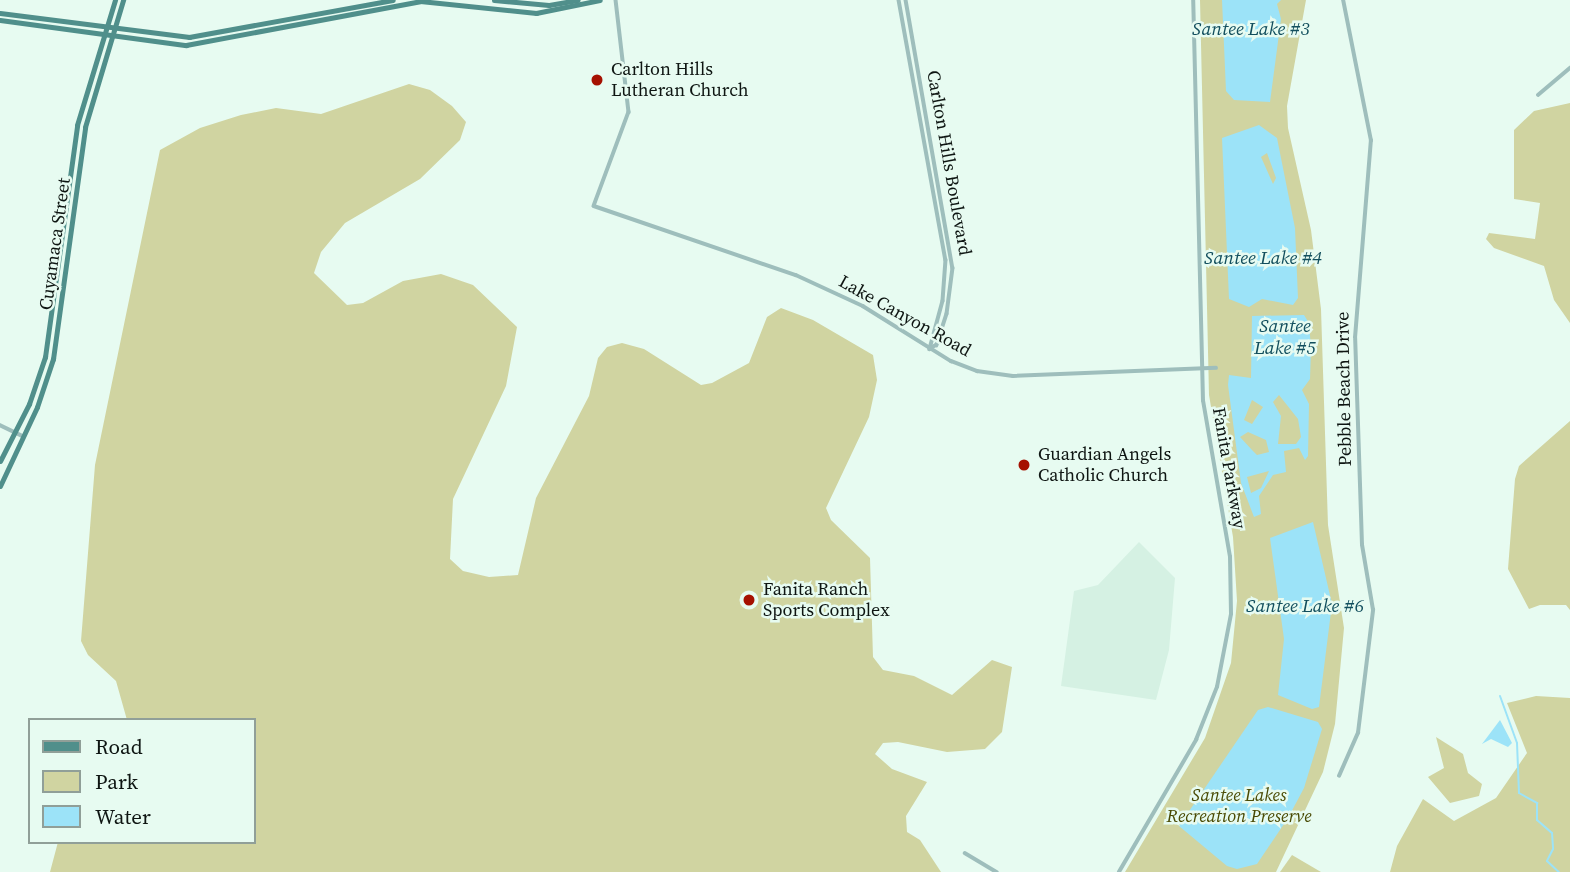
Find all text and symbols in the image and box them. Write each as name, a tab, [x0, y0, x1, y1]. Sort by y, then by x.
water label: Santee Lake #3	[1192, 18, 1310, 40]
place label: Carlton Hills Lutheran Church	[611, 59, 749, 102]
street label: Carlton Hills Boulevard	[922, 69, 976, 257]
marker: Carlton Hills Lutheran Church	[589, 72, 605, 88]
street label: Cuyamaca Street	[35, 176, 75, 312]
water label: Santee Lake #4	[1204, 247, 1322, 269]
street label: Lake Canyon Road	[835, 271, 975, 361]
street label: Pebble Beach Drive	[1332, 311, 1356, 467]
water label: Santee Lake #5	[1254, 315, 1316, 359]
street label: Fanita Parkway	[1208, 406, 1250, 530]
place label: Guardian Angels Catholic Church	[1038, 444, 1171, 486]
marker: Guardian Angels Catholic Church	[1016, 457, 1032, 473]
place label: Fanita Ranch Sports Complex	[763, 579, 890, 622]
marker: Fanita Ranch Sports Complex	[741, 592, 757, 608]
water label: Santee Lake #6	[1246, 595, 1364, 617]
legend	[28, 718, 256, 844]
text: Road	[95, 732, 143, 761]
text: Park	[95, 767, 138, 796]
park label: Santee Lakes Recreation Preserve	[1166, 785, 1312, 828]
text: Water	[95, 802, 151, 831]

